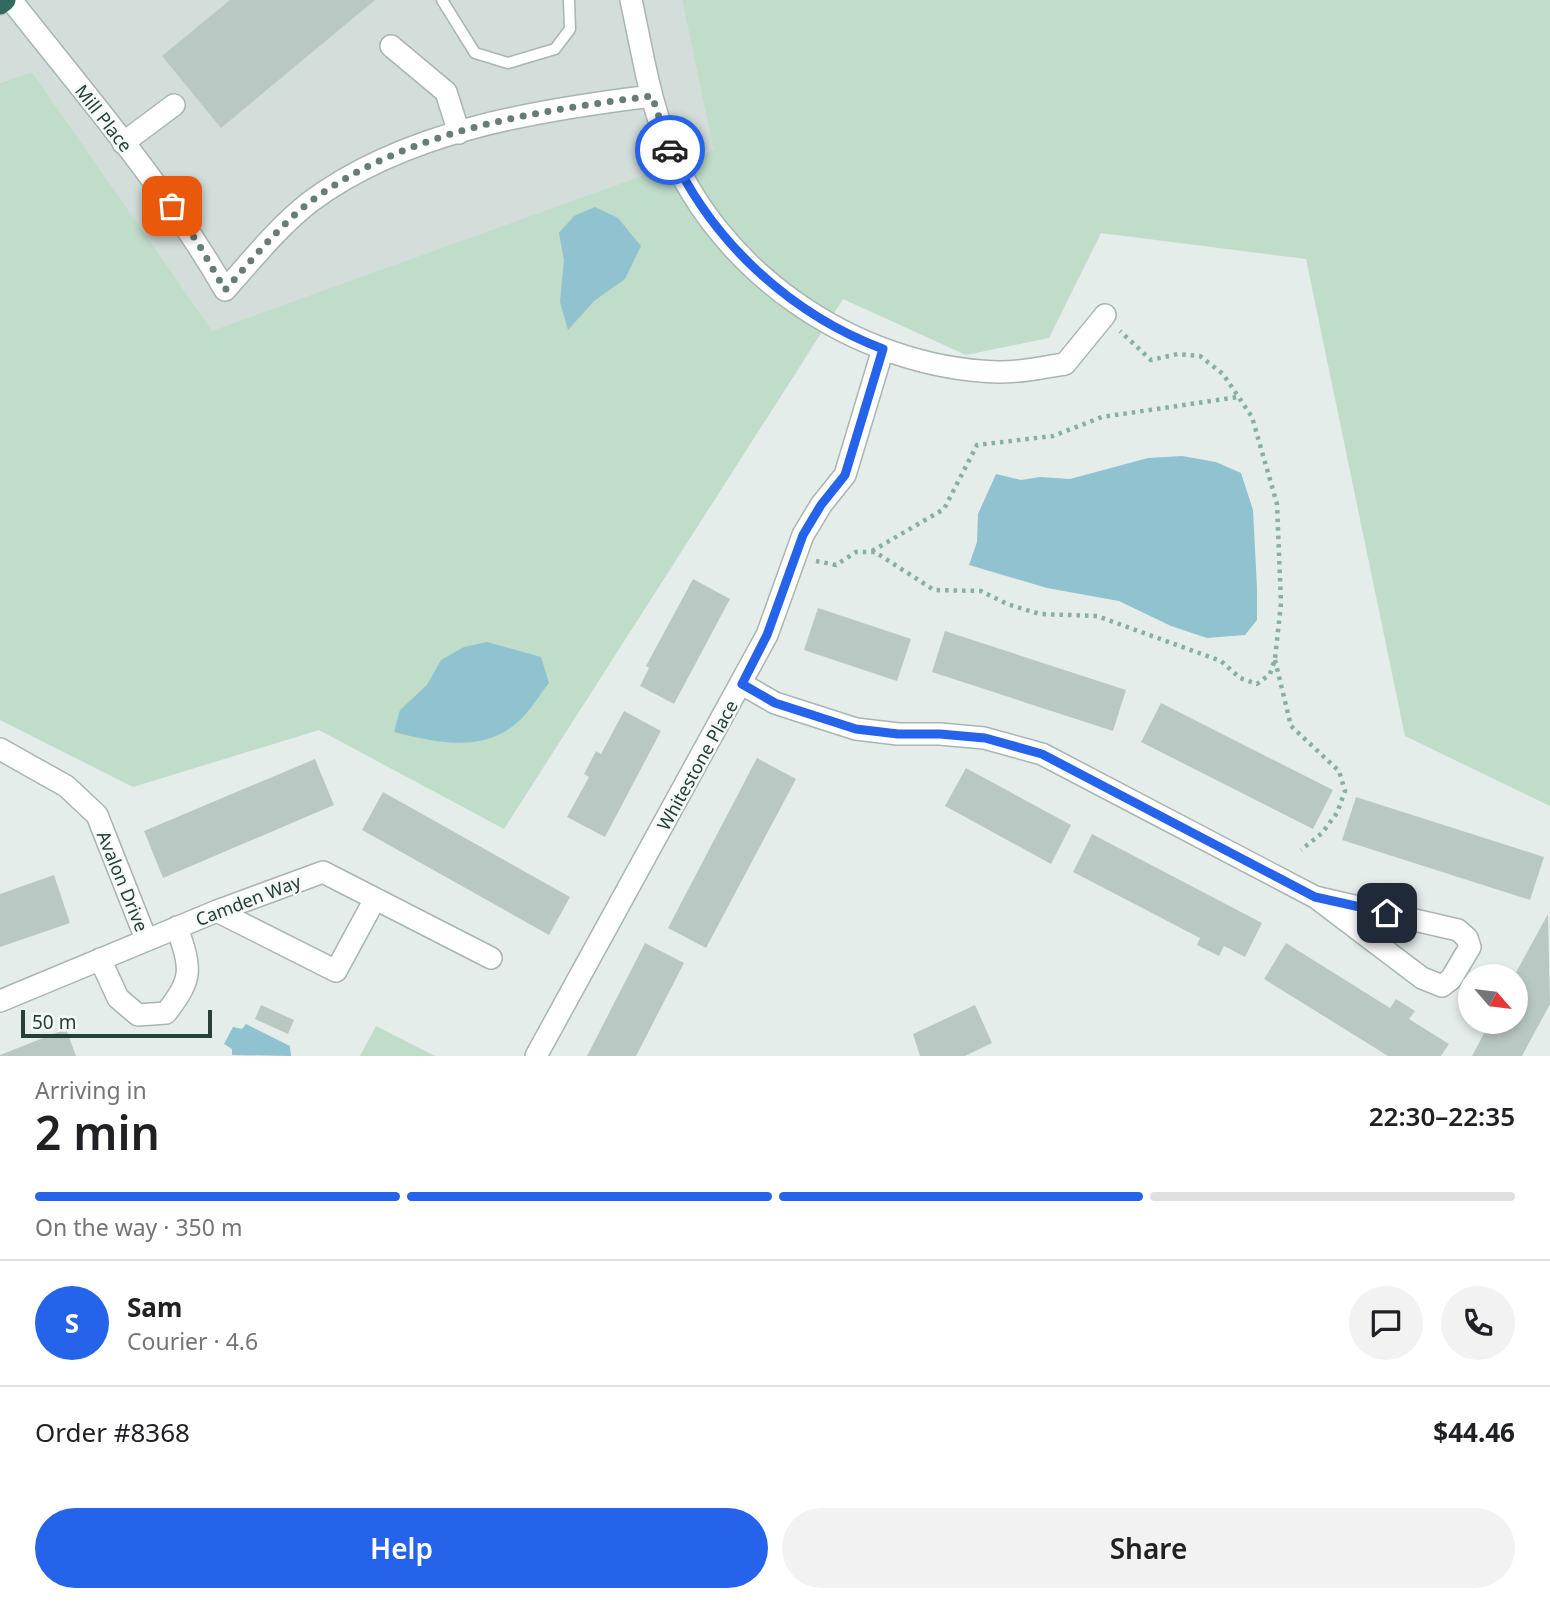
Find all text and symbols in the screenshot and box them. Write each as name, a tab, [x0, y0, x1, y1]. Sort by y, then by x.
street label: Mill Place	[70, 79, 138, 157]
courier	[635, 115, 705, 185]
icon: car	[651, 131, 689, 169]
pin	[142, 176, 202, 236]
icon: bag	[153, 187, 191, 225]
street label: Whitestone Place	[651, 696, 743, 834]
street label: Avalon Drive	[92, 827, 154, 935]
street label: Camden Way	[192, 869, 305, 931]
pin	[1357, 883, 1417, 943]
icon: home	[1368, 894, 1406, 932]
north arrow	[1458, 964, 1528, 1034]
map controls	[1458, 964, 1528, 1034]
scale bar	[21, 1007, 212, 1039]
text: 50 m	[32, 1009, 76, 1035]
text: Arriving in	[35, 1074, 147, 1106]
text: 22:30–22:35	[1369, 1098, 1515, 1134]
text: 2 min	[35, 1101, 160, 1163]
text: On the way · 350 m	[35, 1211, 242, 1243]
button: chat	[1349, 1286, 1423, 1360]
button: phone	[1441, 1286, 1515, 1360]
text: Sam	[127, 1289, 182, 1325]
text: S	[65, 1305, 79, 1341]
text: Courier · 4.6	[127, 1325, 258, 1357]
text: Order #8368	[35, 1414, 190, 1450]
text: $44.46	[1433, 1414, 1515, 1450]
button: Help	[35, 1508, 768, 1588]
button: Share	[782, 1508, 1515, 1588]

